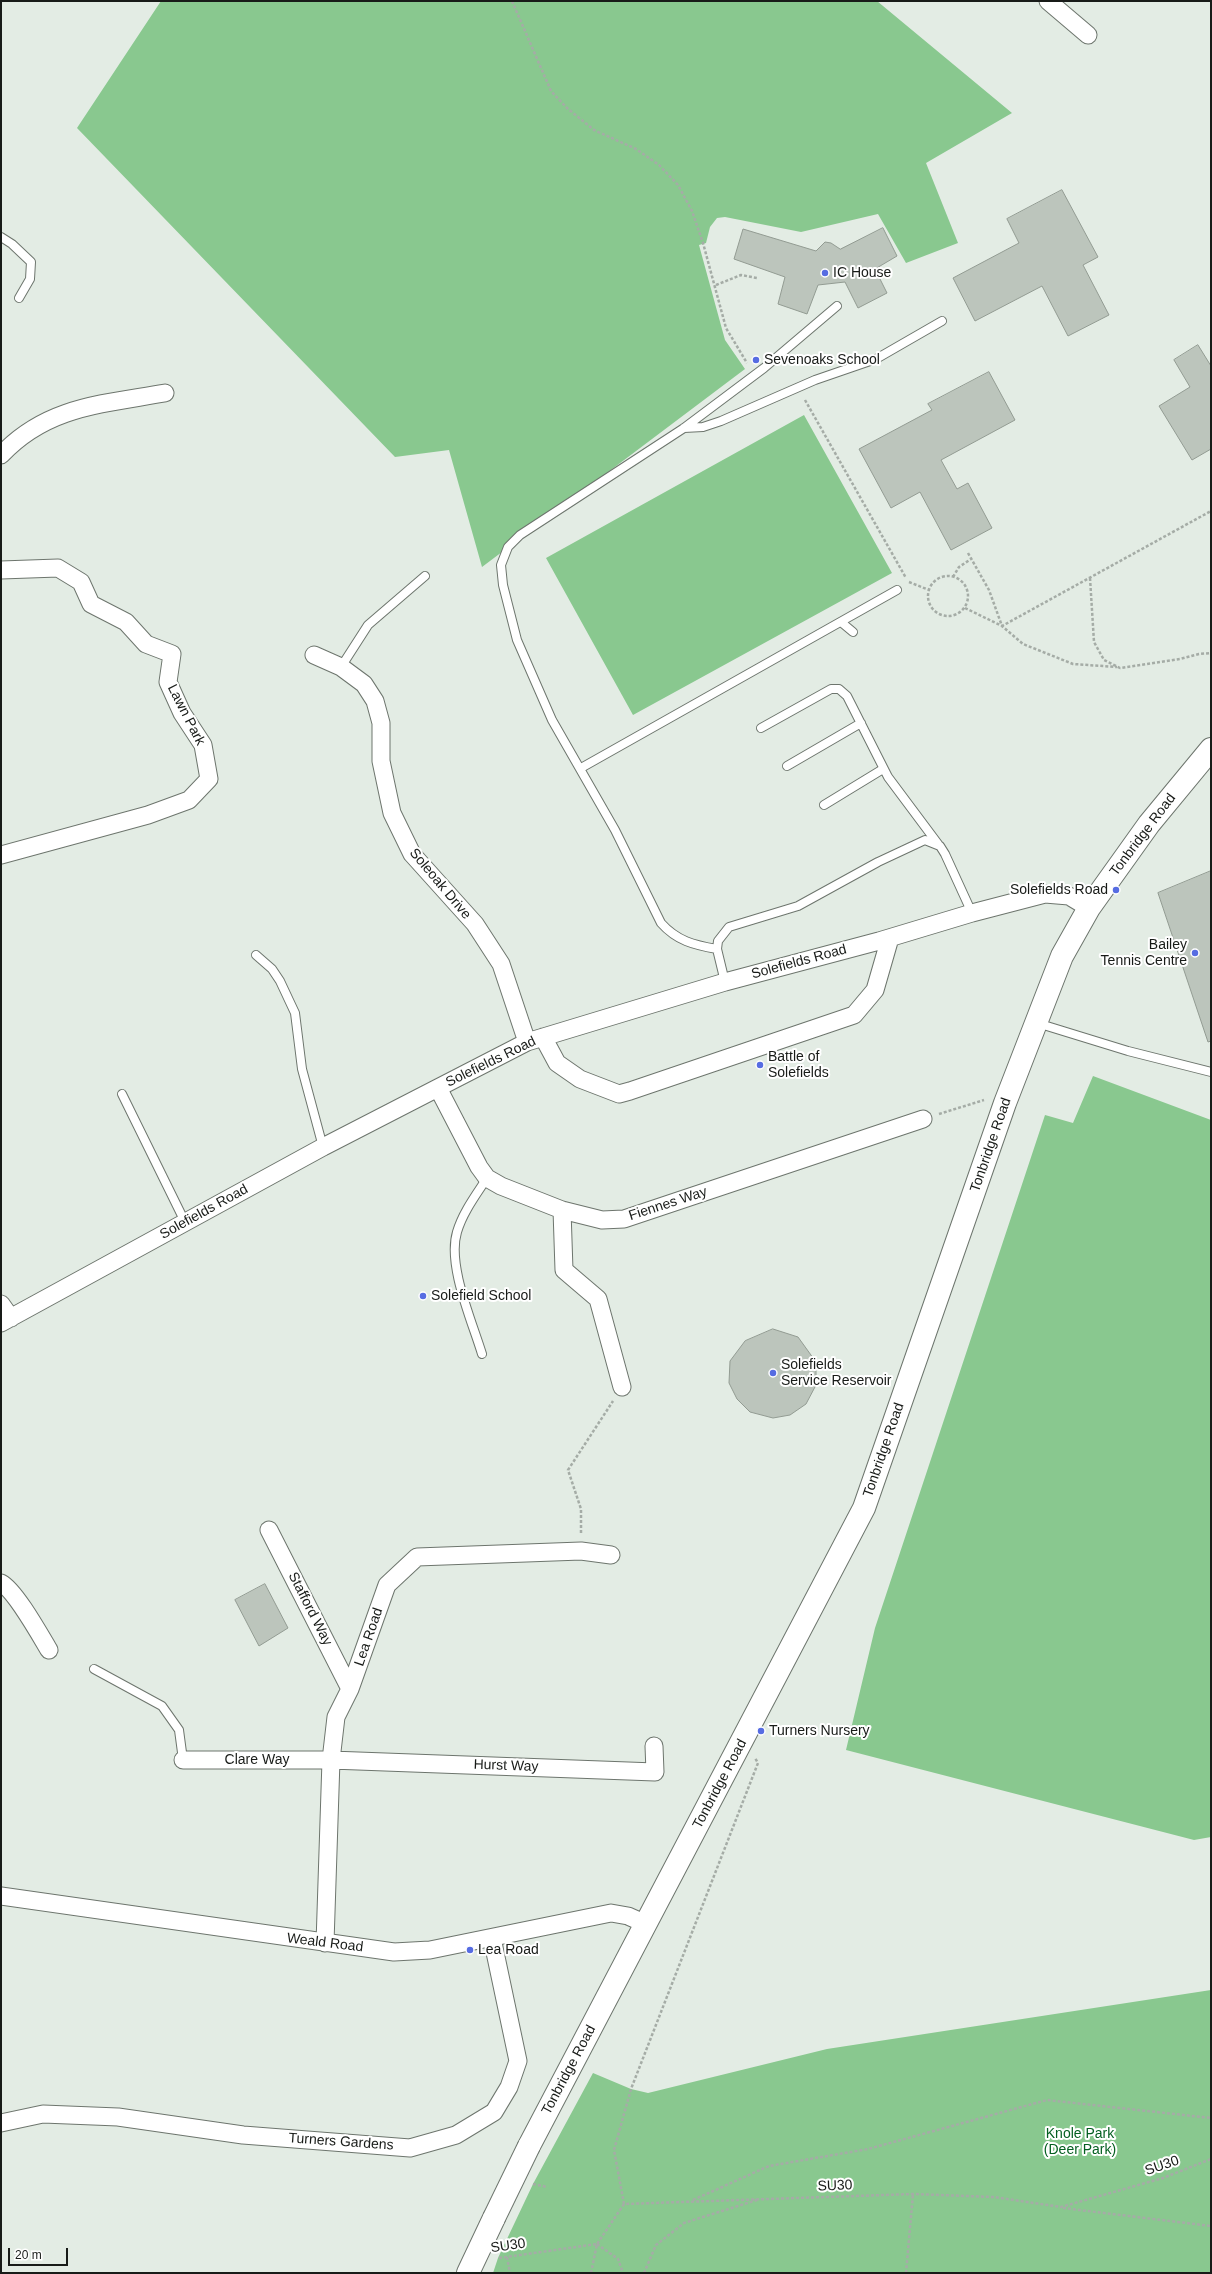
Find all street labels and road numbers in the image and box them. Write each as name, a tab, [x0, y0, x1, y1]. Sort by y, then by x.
street label: Lawn Park	[164, 682, 208, 748]
street label: Tonbridge Road	[1107, 790, 1179, 880]
street label: Soleoak Drive	[406, 845, 474, 923]
street label: Solefields Road	[749, 941, 849, 983]
street label: Solefields Road	[443, 1033, 539, 1091]
street label: Tonbridge Road	[967, 1096, 1015, 1194]
street label: Solefields Road	[157, 1181, 251, 1243]
street label: Fiennes Way	[627, 1183, 709, 1225]
street label: Tonbridge Road	[860, 1401, 908, 1499]
street label: Stafford Way	[284, 1569, 336, 1649]
street label: Lea Road	[351, 1606, 387, 1668]
street label: Tonbridge Road	[689, 1736, 751, 1832]
street label: Clare Way	[225, 1752, 289, 1768]
street label: Hurst Way	[473, 1756, 539, 1776]
street label: Weald Road	[286, 1930, 364, 1956]
street label: Tonbridge Road	[538, 2022, 600, 2118]
street label: Turners Gardens	[288, 2130, 394, 2154]
street label: SU30	[1143, 2152, 1181, 2180]
street label: SU30	[817, 2177, 853, 2195]
street label: SU30	[489, 2235, 527, 2257]

